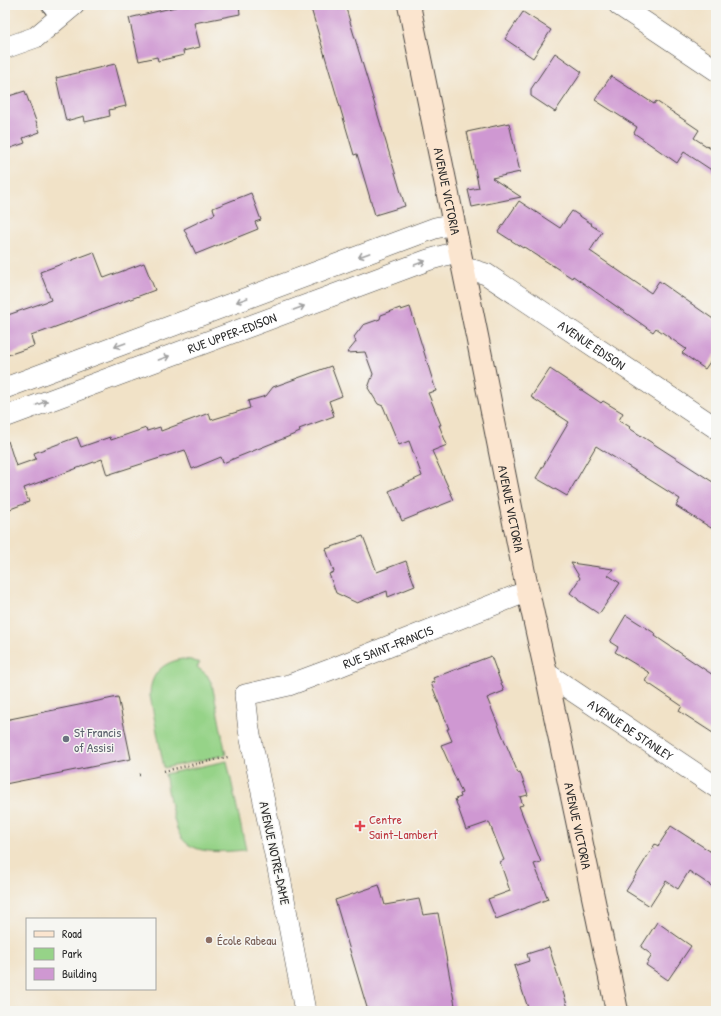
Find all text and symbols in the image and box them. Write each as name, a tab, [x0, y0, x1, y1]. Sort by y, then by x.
street label: AVENUE VICTORIA	[430, 146, 465, 237]
one-way arrow	[359, 251, 371, 259]
one-way arrow	[414, 259, 427, 266]
one-way arrow	[237, 296, 249, 304]
one-way arrow	[292, 304, 304, 312]
street label: RUE UPPER-EDISON	[185, 308, 279, 358]
street label: AVENUE EDISON	[555, 316, 629, 374]
one-way arrow	[114, 342, 127, 349]
one-way arrow	[157, 354, 169, 362]
one-way arrow	[35, 399, 47, 407]
street label: AVENUE VICTORIA	[494, 464, 529, 554]
street label: RUE SAINT-FRANCIS	[340, 621, 436, 673]
street label: AVENUE DE STANLEY	[585, 695, 677, 765]
place label: St Francis of Assisi	[74, 723, 121, 756]
marker: St Francis of Assisi	[61, 734, 71, 744]
street label: AVENUE VICTORIA	[560, 781, 596, 871]
street label: AVENUE NOTRE-DAME	[255, 800, 295, 907]
place label: Centre Saint-Lambert	[369, 810, 438, 843]
marker: Centre Saint-Lambert	[354, 820, 366, 832]
legend	[26, 918, 156, 990]
text: Road	[62, 925, 82, 942]
place label: École Rabeau	[217, 931, 276, 949]
marker: École Rabeau	[204, 935, 214, 945]
text: Park	[62, 945, 82, 962]
text: Building	[62, 965, 97, 982]

